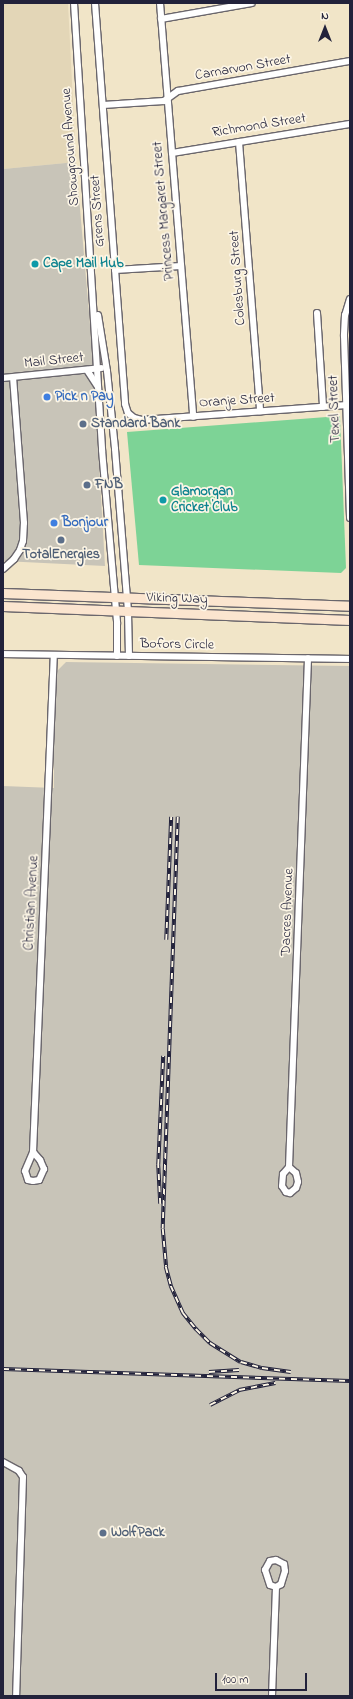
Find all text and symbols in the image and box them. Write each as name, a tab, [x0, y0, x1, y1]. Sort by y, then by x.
north arrow	[305, 8, 345, 48]
text: N	[321, 8, 329, 24]
street label: Carnarvon Street	[194, 51, 292, 85]
street label: Showground Avenue	[59, 87, 83, 207]
street label: Richmond Street	[211, 110, 307, 142]
street label: Princess Margaret Street	[150, 141, 178, 281]
street label: Grens Street	[87, 174, 109, 248]
street label: Colesburg Street	[226, 230, 250, 326]
place label: Cape Mail Hub	[43, 256, 124, 272]
marker: Cape Mail Hub	[30, 259, 40, 269]
street label: Mail Street	[23, 350, 85, 372]
street label: Texel Street	[325, 375, 345, 443]
place label: Pick n Pay	[55, 389, 114, 405]
street label: Oranje Street	[199, 390, 275, 412]
marker: Pick n Pay	[42, 392, 52, 402]
place label: Standard Bank	[91, 416, 180, 432]
marker: Standard Bank	[78, 419, 88, 429]
place label: FNB	[95, 477, 123, 493]
marker: FNB	[82, 480, 92, 490]
place label: Glamorgan Cricket Club	[171, 484, 238, 516]
marker: Glamorgan Cricket Club	[158, 495, 168, 505]
place label: Bonjour	[62, 515, 108, 531]
marker: Bonjour	[49, 518, 59, 528]
marker: TotalEnergies	[56, 535, 66, 545]
place label: TotalEnergies	[22, 547, 100, 563]
street label: Viking Way	[146, 590, 208, 608]
street label: Bofors Circle	[140, 636, 214, 654]
street label: Christian Avenue	[21, 855, 43, 951]
street label: Dacres Avenue	[278, 868, 298, 956]
place label: WolfPack	[111, 1525, 165, 1541]
marker: WolfPack	[98, 1528, 108, 1538]
scale bar	[217, 1665, 309, 1691]
text: 100 m	[222, 1671, 249, 1689]

